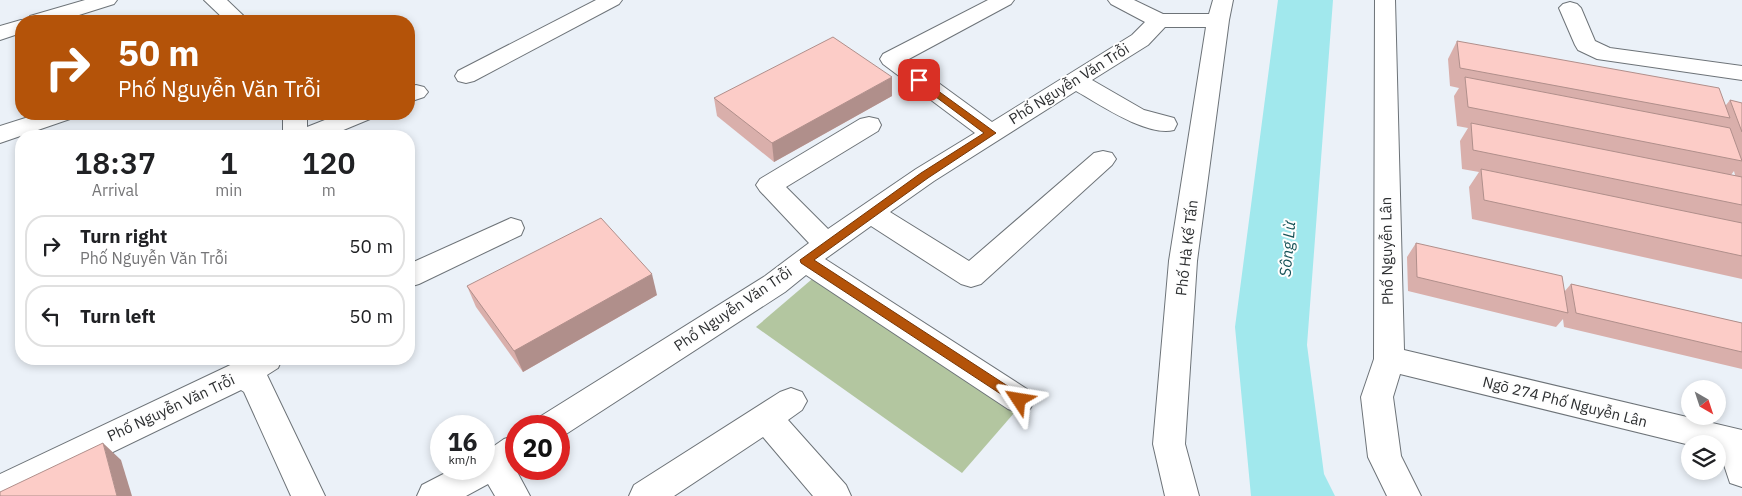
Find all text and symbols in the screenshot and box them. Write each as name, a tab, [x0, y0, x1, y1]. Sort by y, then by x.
text: 50 m	[118, 30, 200, 76]
icon: right	[35, 35, 100, 100]
street label: Phố Nguyễn Văn Trỗi	[1005, 39, 1132, 128]
pin	[898, 59, 940, 101]
icon: arrive	[905, 66, 933, 94]
text: Phố Nguyễn Văn Trỗi	[118, 74, 321, 103]
text: 18:37	[74, 143, 156, 182]
text: 1	[220, 143, 238, 182]
text: 120	[302, 143, 356, 182]
text: Arrival	[92, 180, 138, 200]
text: min	[215, 180, 242, 200]
text: m	[322, 180, 336, 200]
street label: Phố Nguyễn Lân	[1376, 197, 1397, 305]
street label: Phố Hà Kế Tấn	[1171, 199, 1202, 297]
water label: Sông Lừ	[1275, 219, 1299, 278]
text: Turn right	[80, 224, 167, 248]
icon: right	[37, 232, 65, 260]
text: 50 m	[349, 234, 393, 258]
text: Phố Nguyễn Văn Trỗi	[80, 248, 228, 268]
street label: Phố Nguyễn Văn Trỗi	[670, 262, 795, 355]
icon: left	[37, 302, 65, 330]
text: Turn left	[80, 304, 156, 328]
text: 50 m	[349, 304, 393, 328]
street label: Phố Nguyễn Văn Trỗi	[104, 370, 238, 445]
street label: Ngõ 274 Phố Nguyễn Lân	[1481, 372, 1650, 431]
position arrow	[992, 373, 1044, 425]
north arrow	[1681, 380, 1726, 425]
map controls	[1681, 380, 1726, 480]
speed limit sign: 20	[505, 415, 570, 480]
text: 16	[447, 425, 478, 458]
button: layers	[1681, 435, 1726, 480]
text: km/h	[448, 452, 477, 467]

